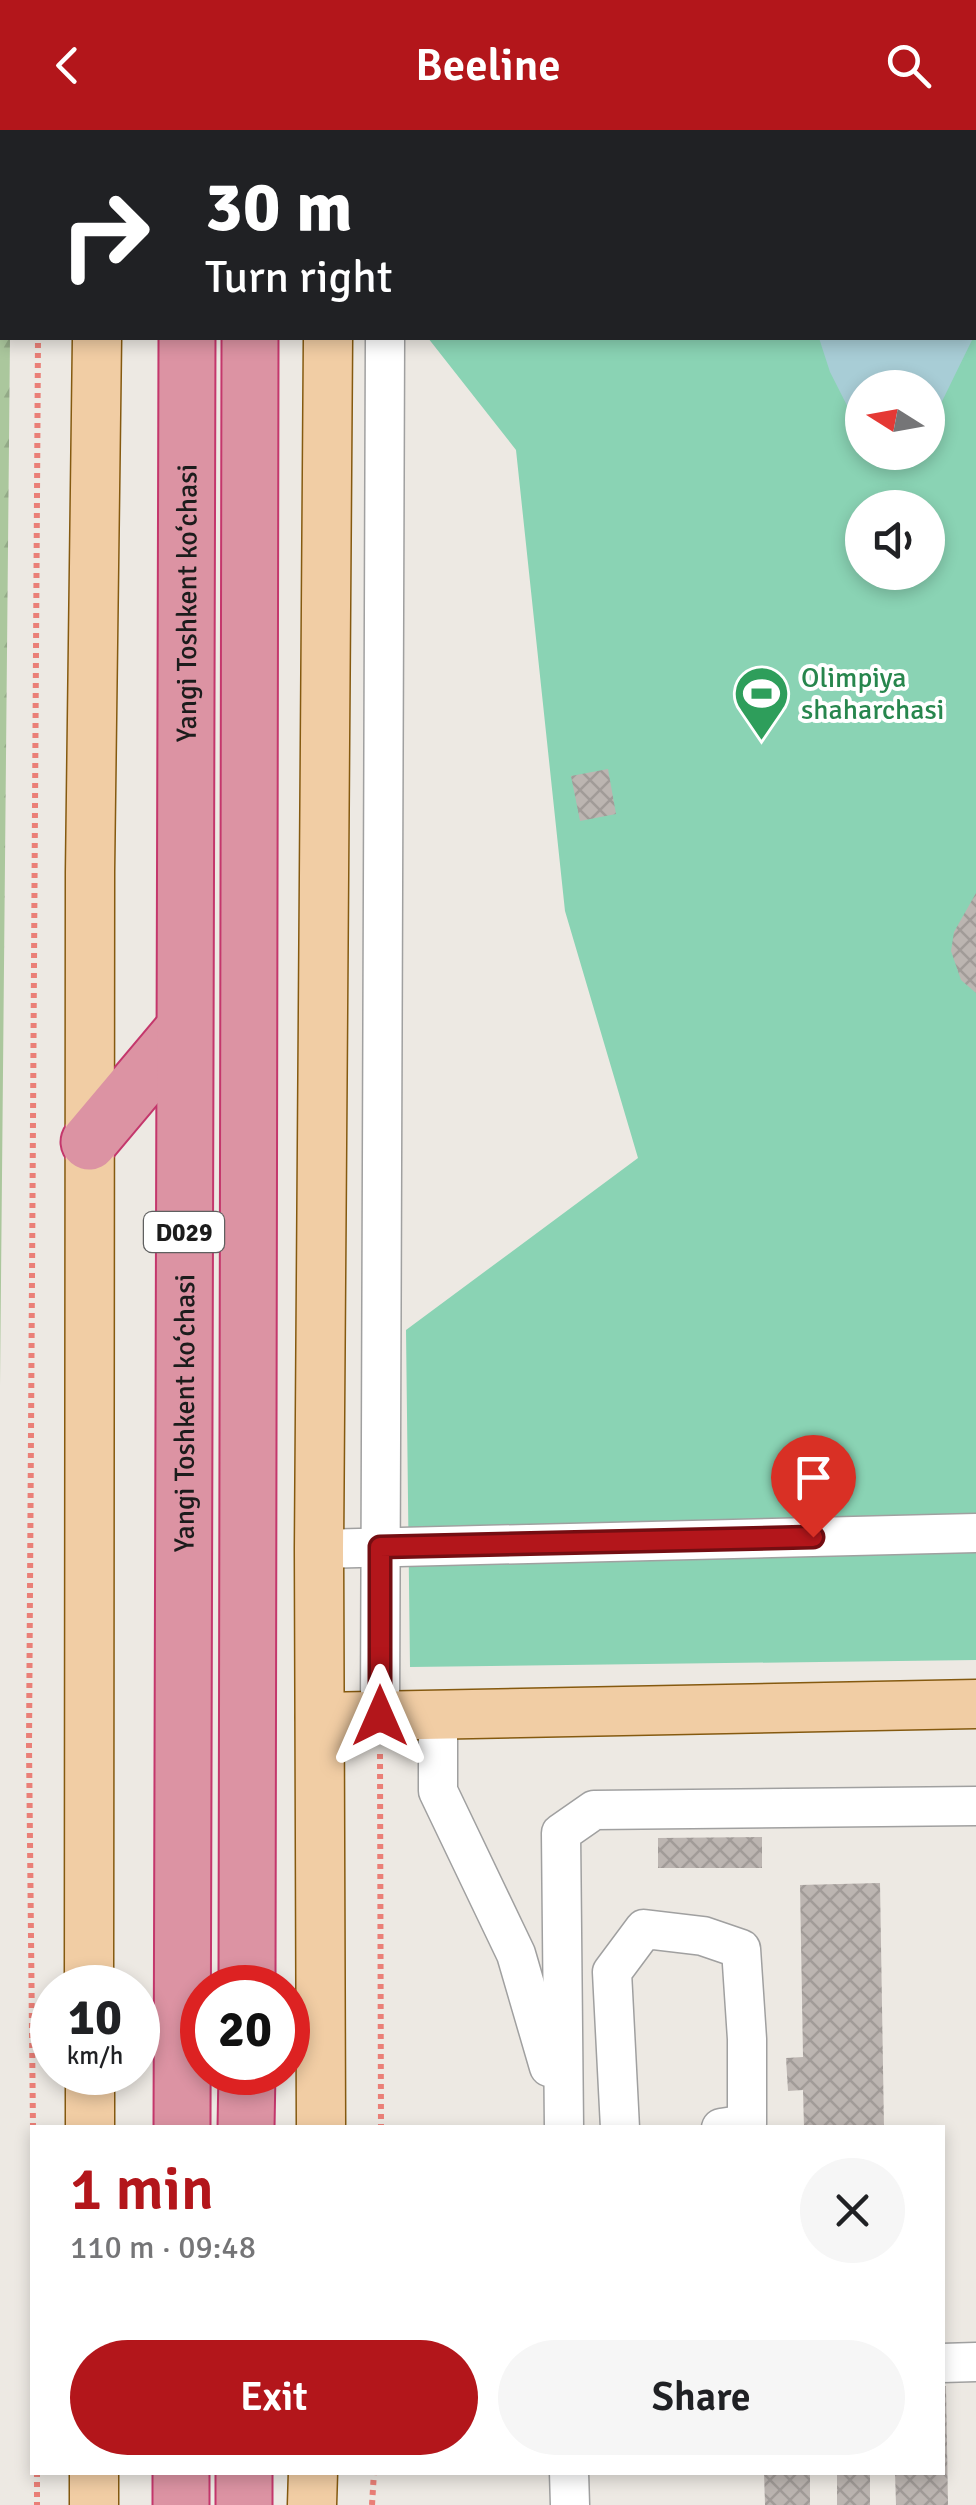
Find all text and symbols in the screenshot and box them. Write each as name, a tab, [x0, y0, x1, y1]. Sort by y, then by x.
icon: back	[40, 38, 95, 93]
text: Beeline	[415, 38, 561, 93]
icon: search	[881, 38, 936, 93]
text: 30 m	[205, 164, 353, 250]
icon: right	[40, 170, 170, 300]
text: Turn right	[205, 250, 393, 305]
north arrow	[845, 370, 945, 470]
map controls	[845, 370, 945, 590]
street label: Yangi Toshkent ko‘chasi	[170, 464, 205, 742]
button: sound	[845, 490, 945, 590]
place label: Olimpiya shaharchasi	[801, 661, 944, 727]
sports icon: Olimpiya shaharchasi	[732, 663, 792, 742]
road number: D029	[144, 1212, 224, 1252]
street label: Yangi Toshkent ko‘chasi	[168, 1274, 202, 1552]
pin	[771, 1435, 856, 1538]
icon: arrive	[786, 1450, 841, 1505]
position arrow	[328, 1664, 432, 1768]
speed limit sign: 20	[180, 1965, 310, 2095]
text: 10	[68, 1987, 122, 2049]
text: km/h	[67, 2040, 123, 2071]
text: 1 min	[70, 2153, 214, 2227]
button: close	[800, 2158, 905, 2263]
text: 110 m · 09:48	[70, 2228, 256, 2267]
button: Exit	[70, 2340, 478, 2455]
button: Share	[498, 2340, 905, 2455]

